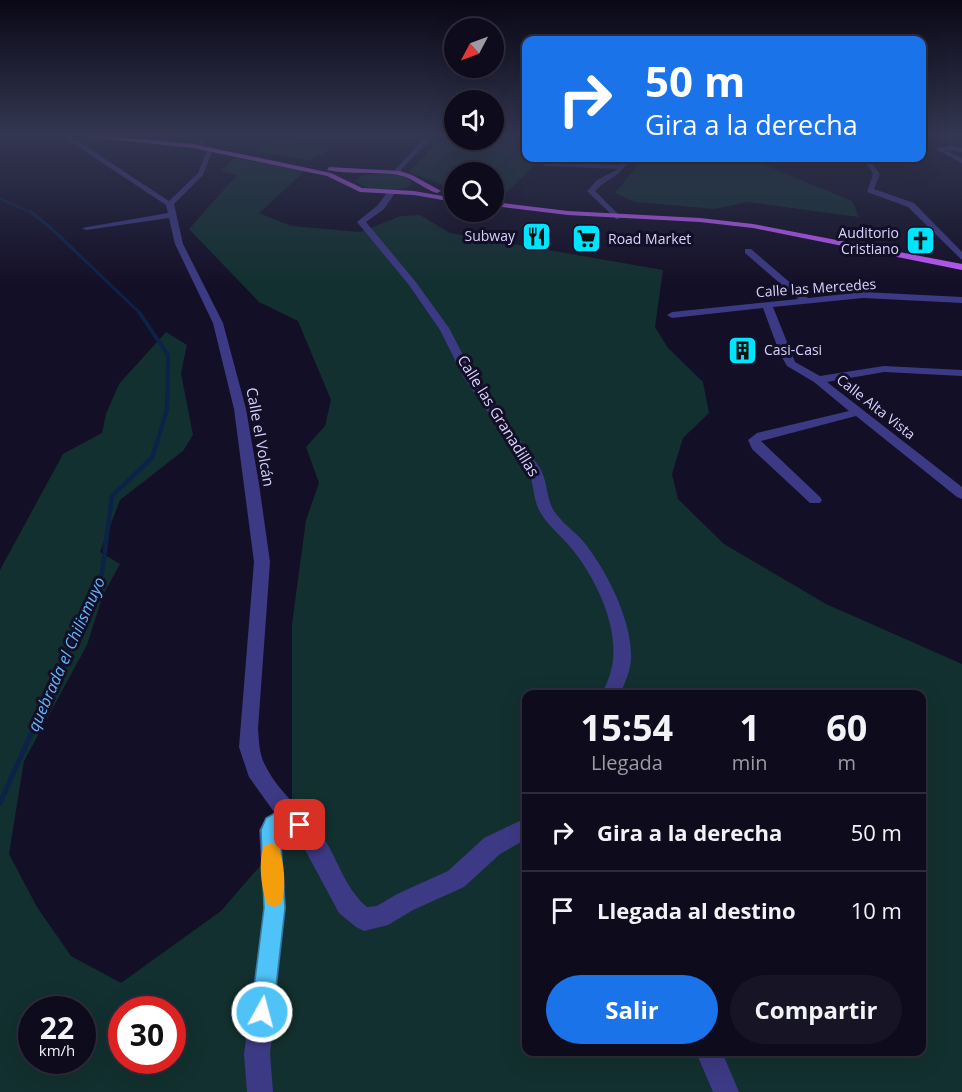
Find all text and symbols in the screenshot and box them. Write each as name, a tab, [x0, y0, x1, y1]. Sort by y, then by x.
north arrow	[444, 18, 504, 78]
map controls	[444, 18, 504, 222]
text: 50 m	[645, 52, 745, 109]
icon: right	[546, 60, 624, 138]
button: sound	[444, 90, 504, 150]
text: Gira a la derecha	[645, 106, 858, 143]
button: search	[444, 162, 504, 222]
restaurant icon: Subway	[520, 220, 552, 252]
supermarket icon: Road Market	[571, 223, 603, 255]
place label: Auditorio Cristiano	[838, 223, 899, 258]
church icon: Auditorio Cristiano	[904, 225, 936, 257]
place label: Subway	[465, 226, 516, 245]
place label: Road Market	[608, 229, 691, 248]
street label: Calle las Mercedes	[755, 274, 877, 301]
building icon: Casi-Casi	[727, 334, 759, 366]
place label: Casi-Casi	[764, 340, 822, 359]
street label: Calle las Granadillas	[453, 351, 544, 480]
street label: Calle Alta Vista	[833, 370, 920, 443]
street label: Calle el Volcán	[242, 386, 280, 488]
water label: quebrada el Chilismuyo	[22, 573, 110, 735]
text: 15:54	[581, 703, 673, 752]
text: 1	[739, 703, 760, 752]
text: 60	[826, 703, 867, 752]
text: Llegada	[591, 749, 663, 776]
text: min	[732, 749, 768, 776]
text: m	[838, 749, 856, 776]
pin	[274, 799, 325, 850]
icon: arrive	[283, 808, 316, 841]
icon: right	[546, 816, 579, 849]
text: Gira a la derecha	[597, 817, 782, 847]
text: 50 m	[851, 817, 902, 847]
icon: arrive	[546, 894, 579, 927]
text: Llegada al destino	[597, 895, 796, 925]
text: 10 m	[851, 895, 902, 925]
button: Salir	[546, 975, 718, 1044]
button: Compartir	[730, 975, 902, 1044]
position arrow	[230, 980, 294, 1044]
speed limit sign: 30	[108, 996, 186, 1074]
text: 22	[40, 1007, 74, 1048]
text: km/h	[39, 1040, 75, 1060]

